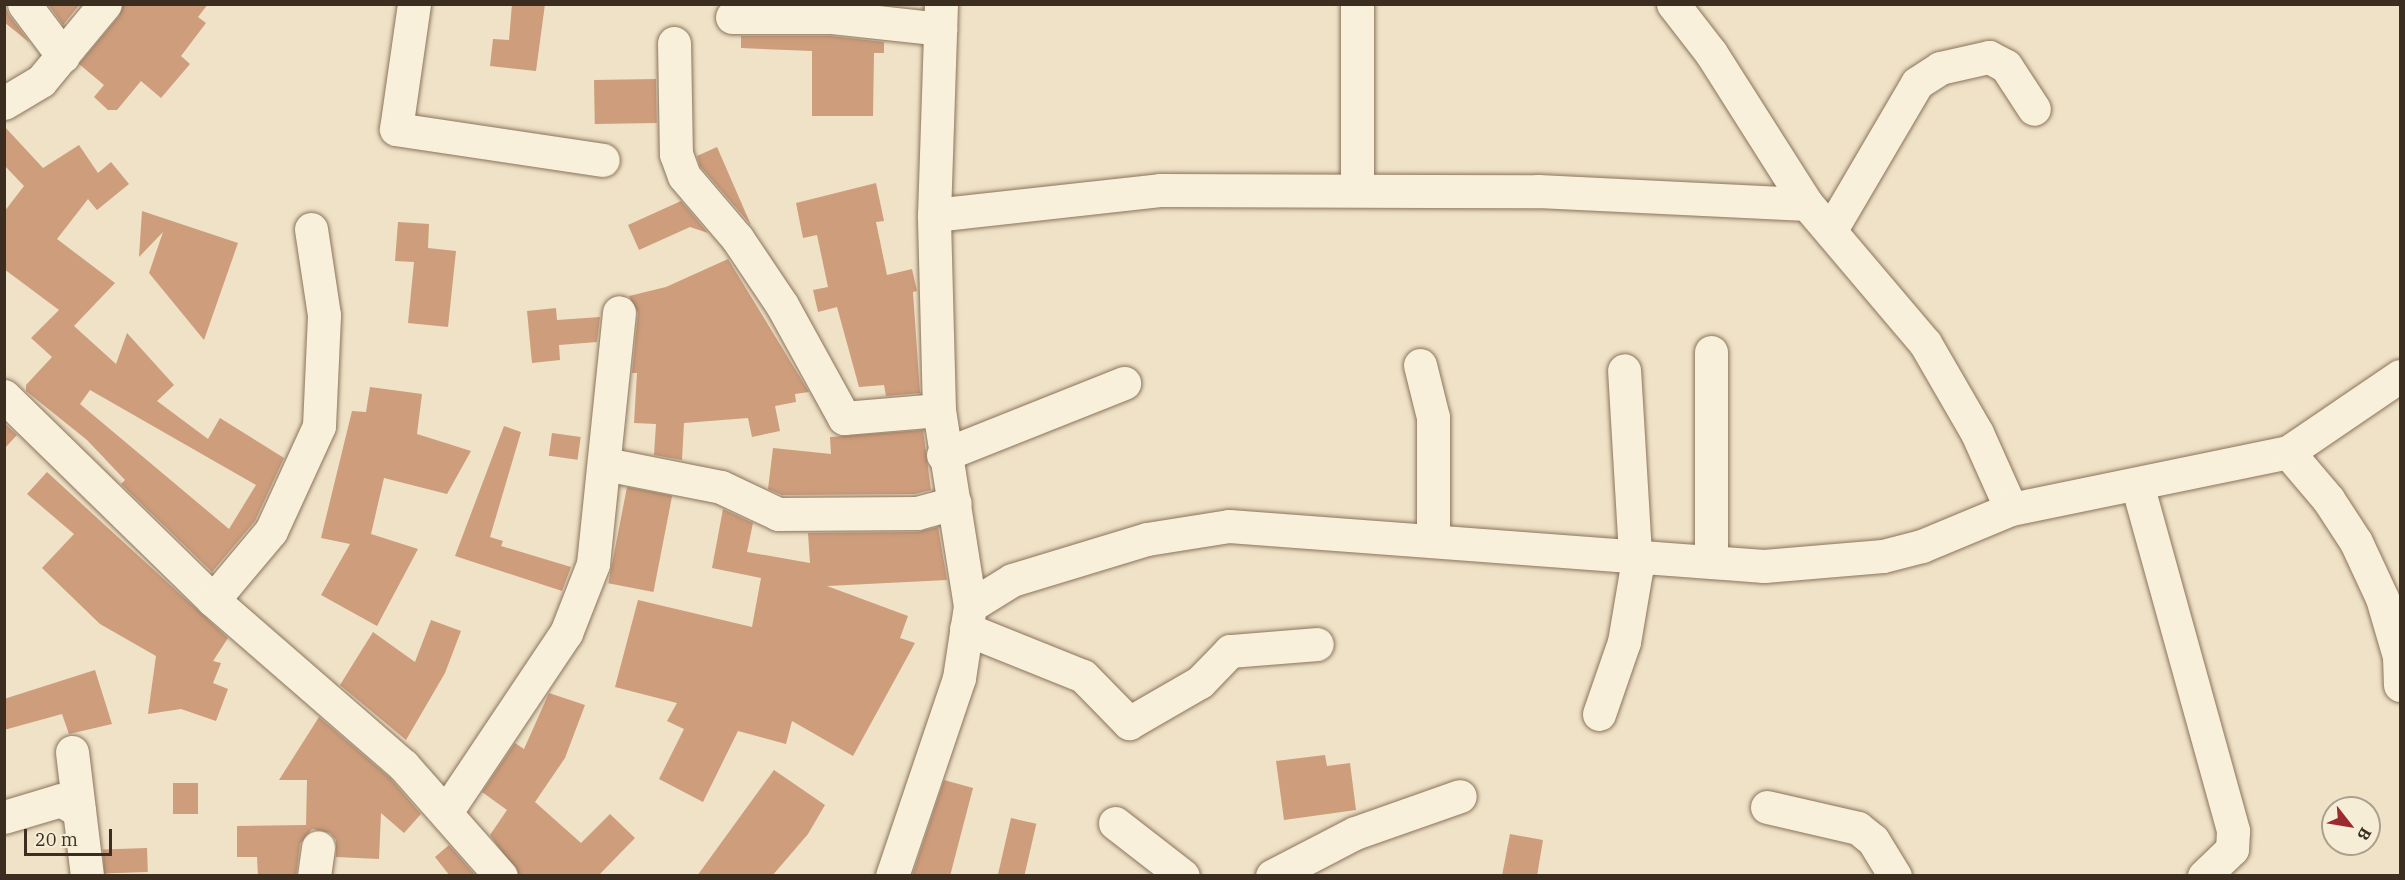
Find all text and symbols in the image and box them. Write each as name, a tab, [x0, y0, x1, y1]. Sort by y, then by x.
north arrow	[2321, 796, 2381, 856]
scale bar	[27, 817, 116, 855]
text: B	[2353, 824, 2376, 844]
text: 20 m	[35, 828, 78, 851]

